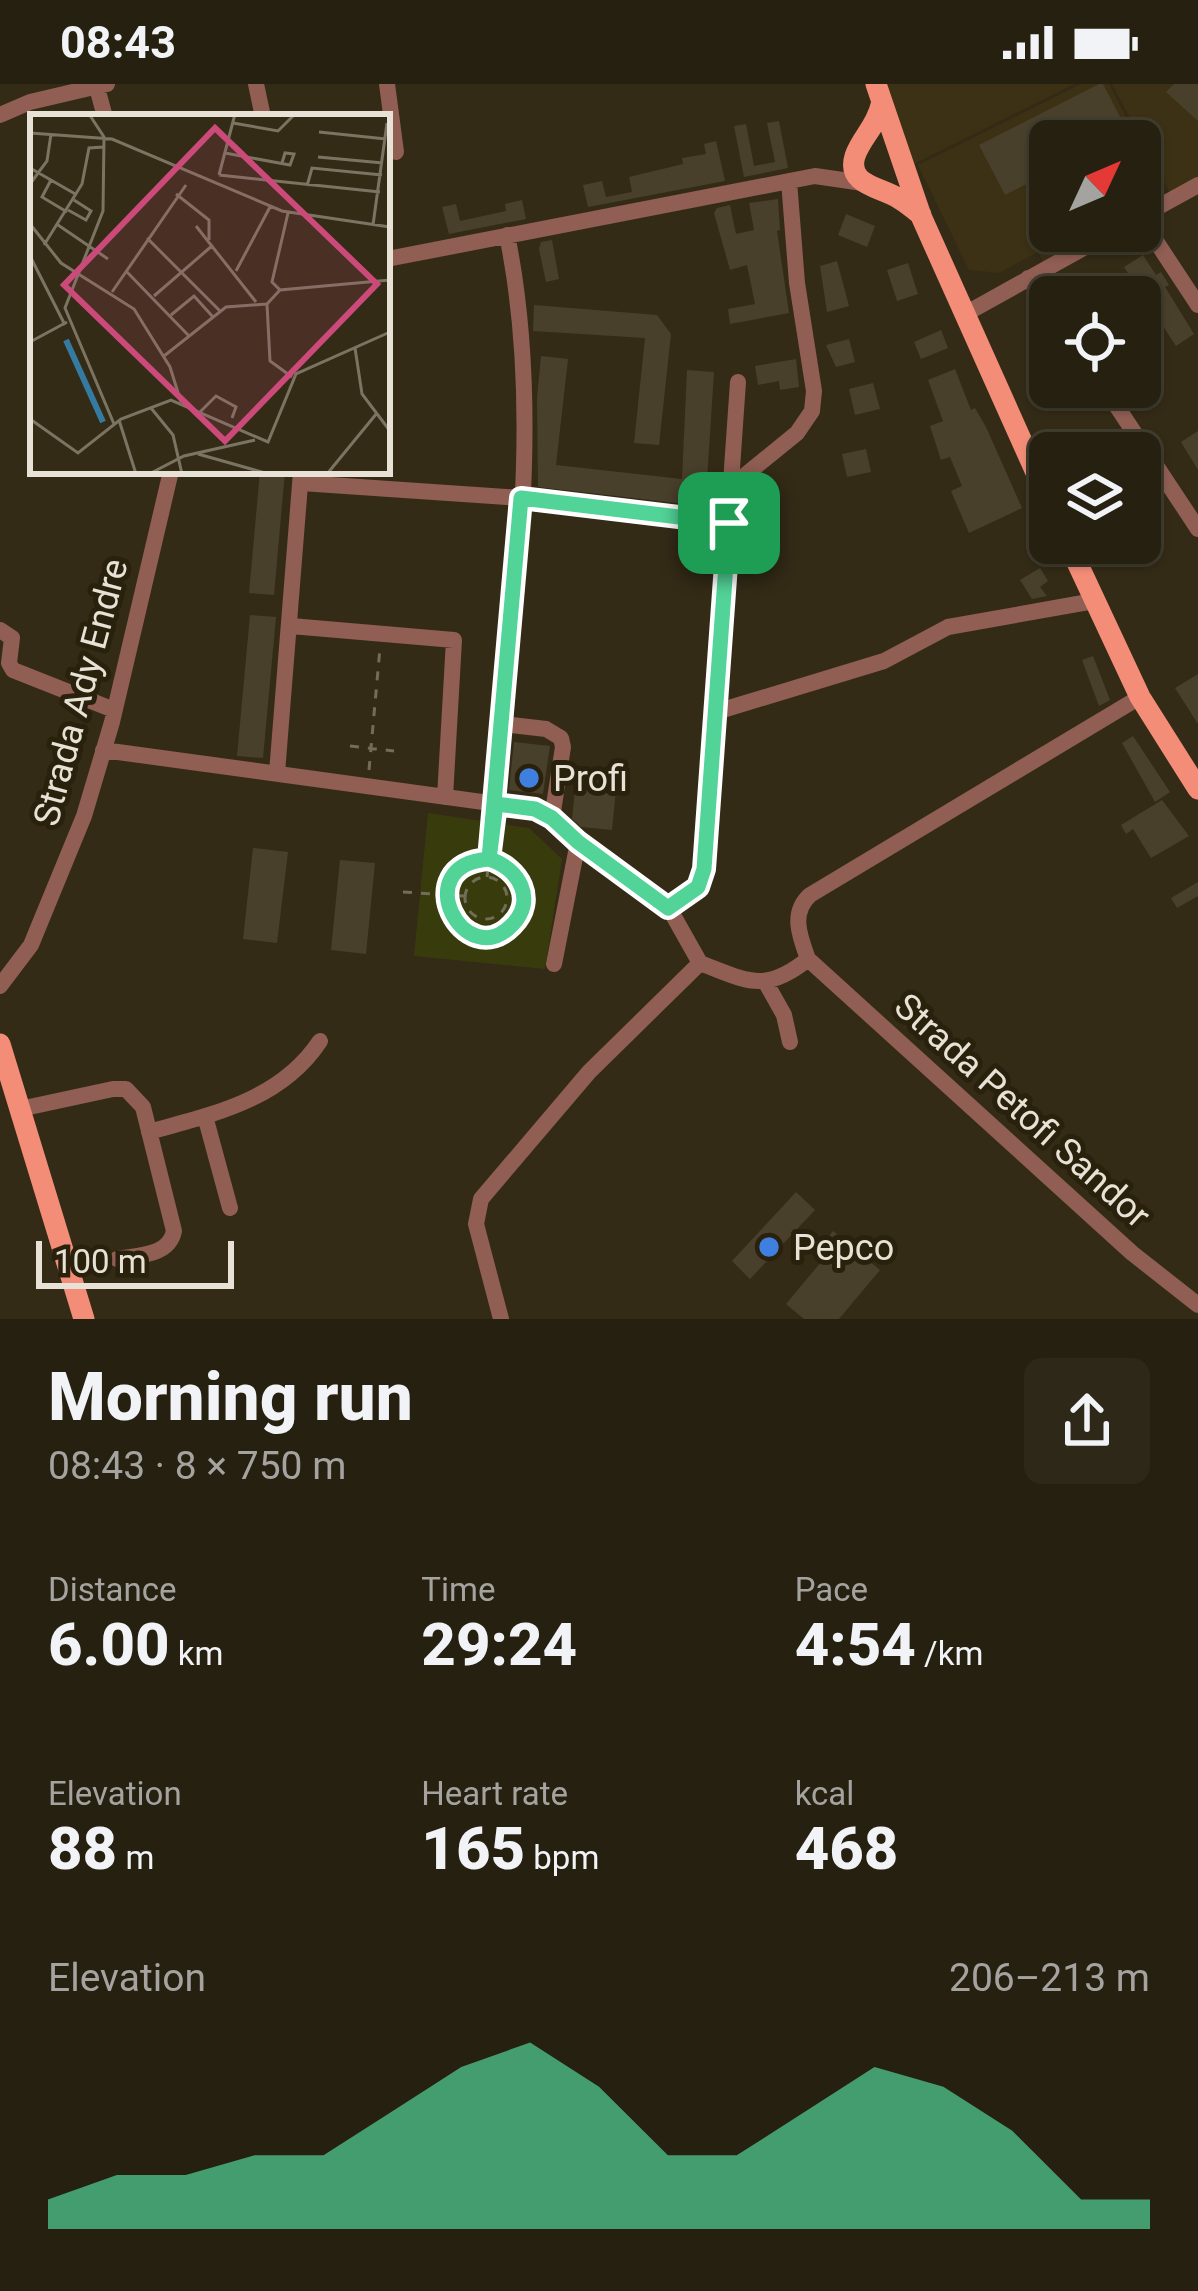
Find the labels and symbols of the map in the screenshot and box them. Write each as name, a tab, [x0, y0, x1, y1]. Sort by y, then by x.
inset map	[30, 114, 390, 474]
north arrow	[1029, 120, 1161, 252]
pin	[678, 472, 780, 574]
street label: Strada Ady Endre	[25, 554, 137, 830]
place label: Profi	[553, 758, 628, 800]
marker: Profi	[516, 765, 542, 791]
street label: Strada Petofi Sandor	[886, 985, 1159, 1237]
place label: Pepco	[793, 1227, 894, 1269]
marker: Pepco	[756, 1234, 782, 1260]
scale bar	[36, 1235, 234, 1288]

